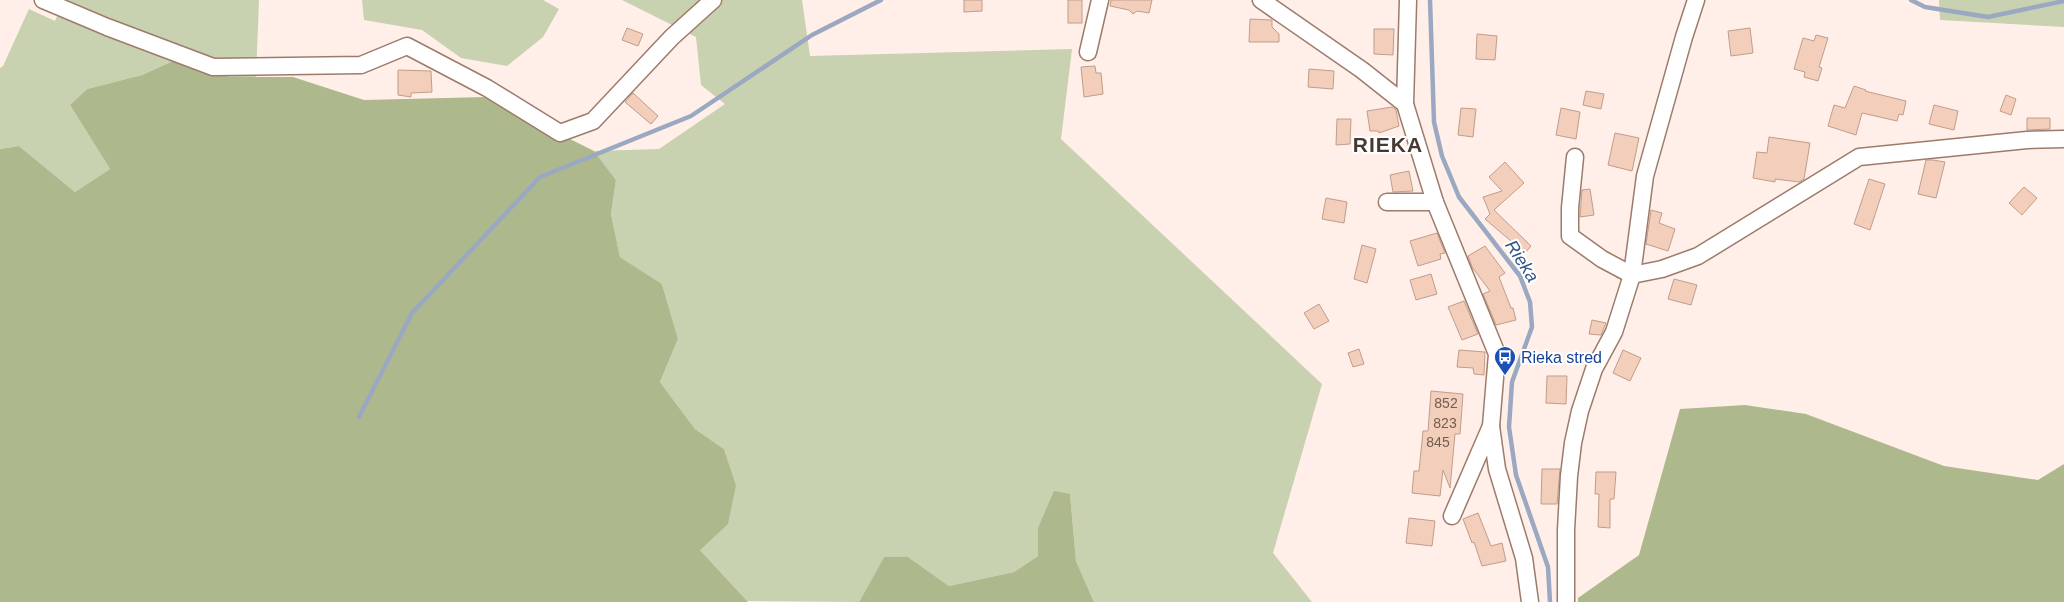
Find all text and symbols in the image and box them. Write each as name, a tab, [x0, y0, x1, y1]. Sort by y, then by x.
district label: RIEKA	[1353, 133, 1423, 156]
water label: Rieka	[1501, 236, 1543, 286]
bus stop icon: Rieka stred	[1493, 345, 1517, 376]
place label: Rieka stred	[1521, 349, 1602, 366]
house number: 852	[1434, 395, 1458, 411]
house number: 823	[1433, 415, 1457, 431]
house number: 845	[1426, 434, 1450, 450]

